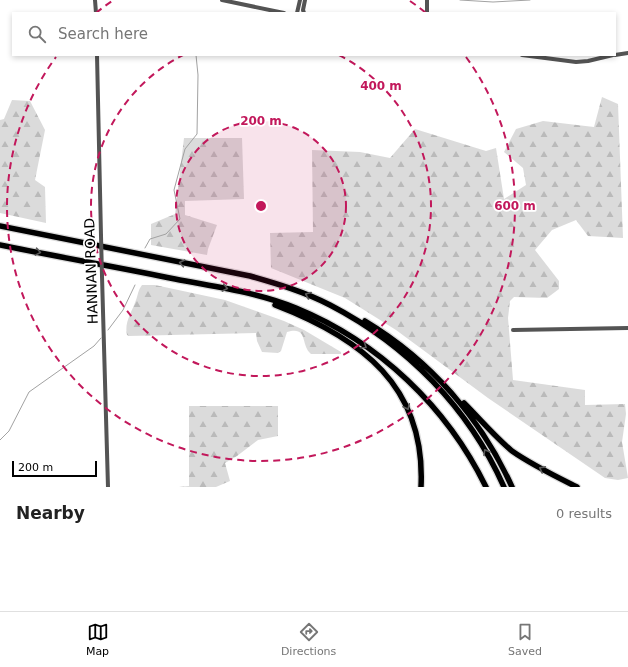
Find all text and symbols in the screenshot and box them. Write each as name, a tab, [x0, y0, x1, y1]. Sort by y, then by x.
search box	[12, 12, 616, 56]
icon: search	[26, 23, 48, 45]
text: Search here	[58, 25, 148, 43]
text: 400 m	[360, 79, 402, 93]
text: 200 m	[240, 114, 282, 128]
centre of rings	[254, 199, 268, 213]
text: 600 m	[494, 199, 536, 213]
street label: HANNAN ROAD	[81, 218, 101, 324]
one-way arrow	[35, 248, 41, 256]
one-way arrow	[179, 259, 185, 267]
one-way arrow	[222, 284, 229, 292]
one-way arrow	[304, 292, 312, 300]
one-way arrow	[360, 341, 367, 348]
one-way arrow	[402, 403, 410, 410]
one-way arrow	[484, 449, 491, 456]
scale bar	[12, 459, 97, 478]
text: 200 m	[18, 461, 53, 474]
one-way arrow	[539, 466, 546, 474]
text: Nearby	[16, 503, 85, 523]
text: 0 results	[556, 506, 612, 521]
tab: Map	[86, 621, 109, 658]
tab: Directions	[281, 621, 336, 658]
tab: Saved	[508, 621, 542, 658]

